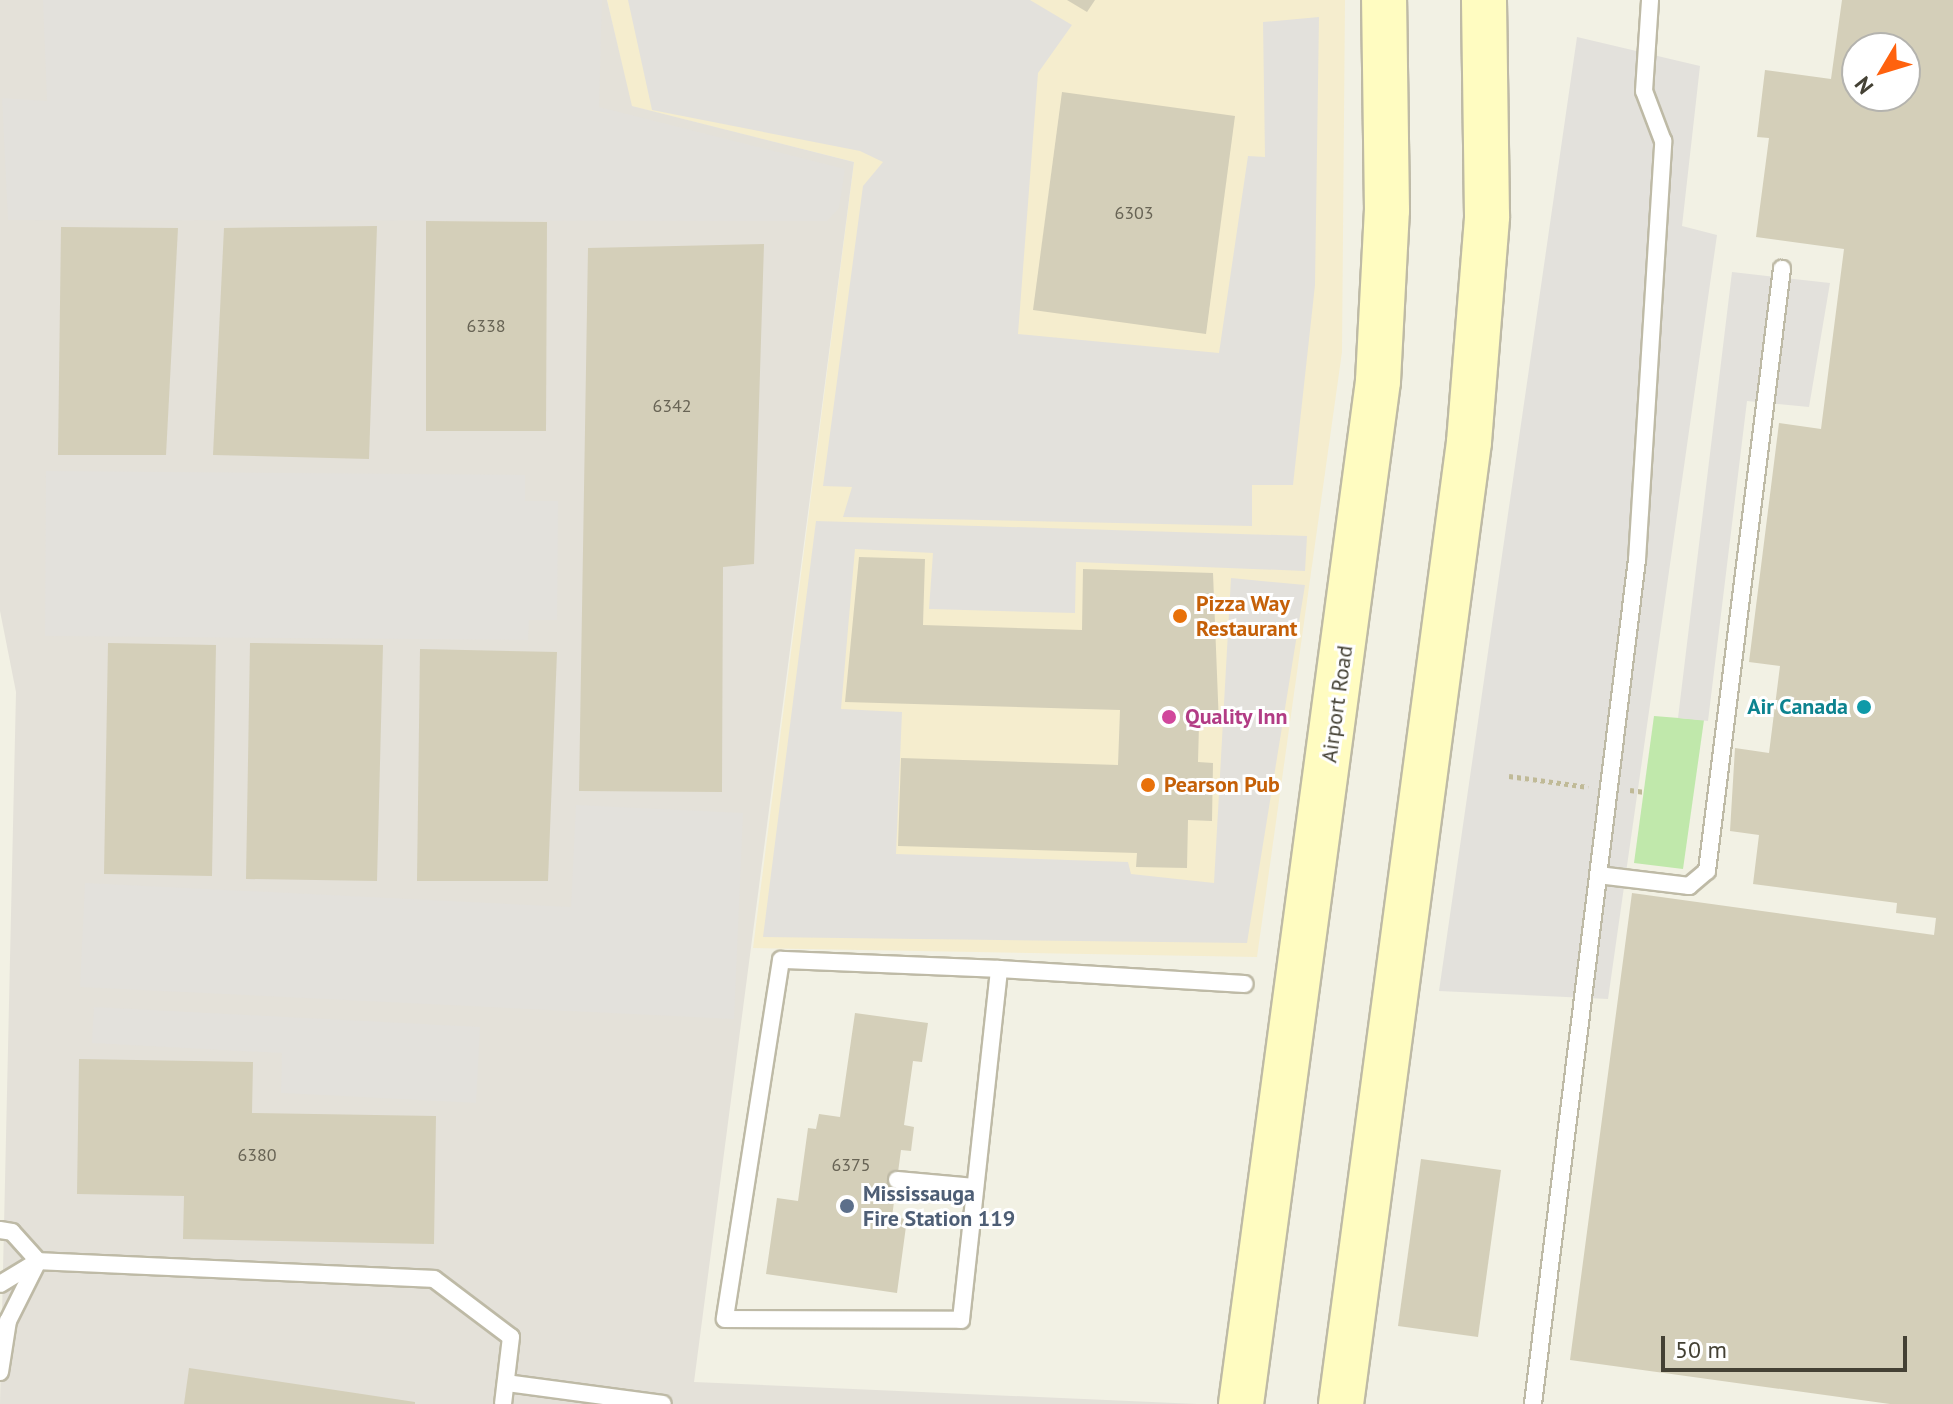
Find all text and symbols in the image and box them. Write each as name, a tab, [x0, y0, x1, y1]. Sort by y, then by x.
north arrow	[1841, 32, 1921, 112]
text: N	[1848, 71, 1879, 100]
house number: 6303	[1114, 202, 1154, 224]
house number: 6338	[466, 315, 506, 337]
house number: 6342	[652, 395, 692, 417]
place label: Pizza Way Restaurant	[1196, 590, 1297, 642]
marker: Pizza Way Restaurant	[1171, 607, 1189, 625]
street label: Airport Road	[1316, 644, 1358, 764]
place label: Air Canada	[1747, 694, 1848, 720]
marker: Air Canada	[1855, 698, 1873, 716]
place label: Quality Inn	[1185, 704, 1288, 730]
marker: Quality Inn	[1160, 708, 1178, 726]
place label: Pearson Pub	[1164, 772, 1280, 798]
marker: Pearson Pub	[1139, 776, 1157, 794]
house number: 6380	[237, 1144, 277, 1166]
house number: 6375	[831, 1154, 871, 1176]
place label: Mississauga Fire Station 119	[863, 1180, 1015, 1232]
marker: Mississauga Fire Station 119	[838, 1197, 856, 1215]
scale bar	[1665, 1320, 1911, 1370]
text: 50 m	[1675, 1334, 1727, 1365]

